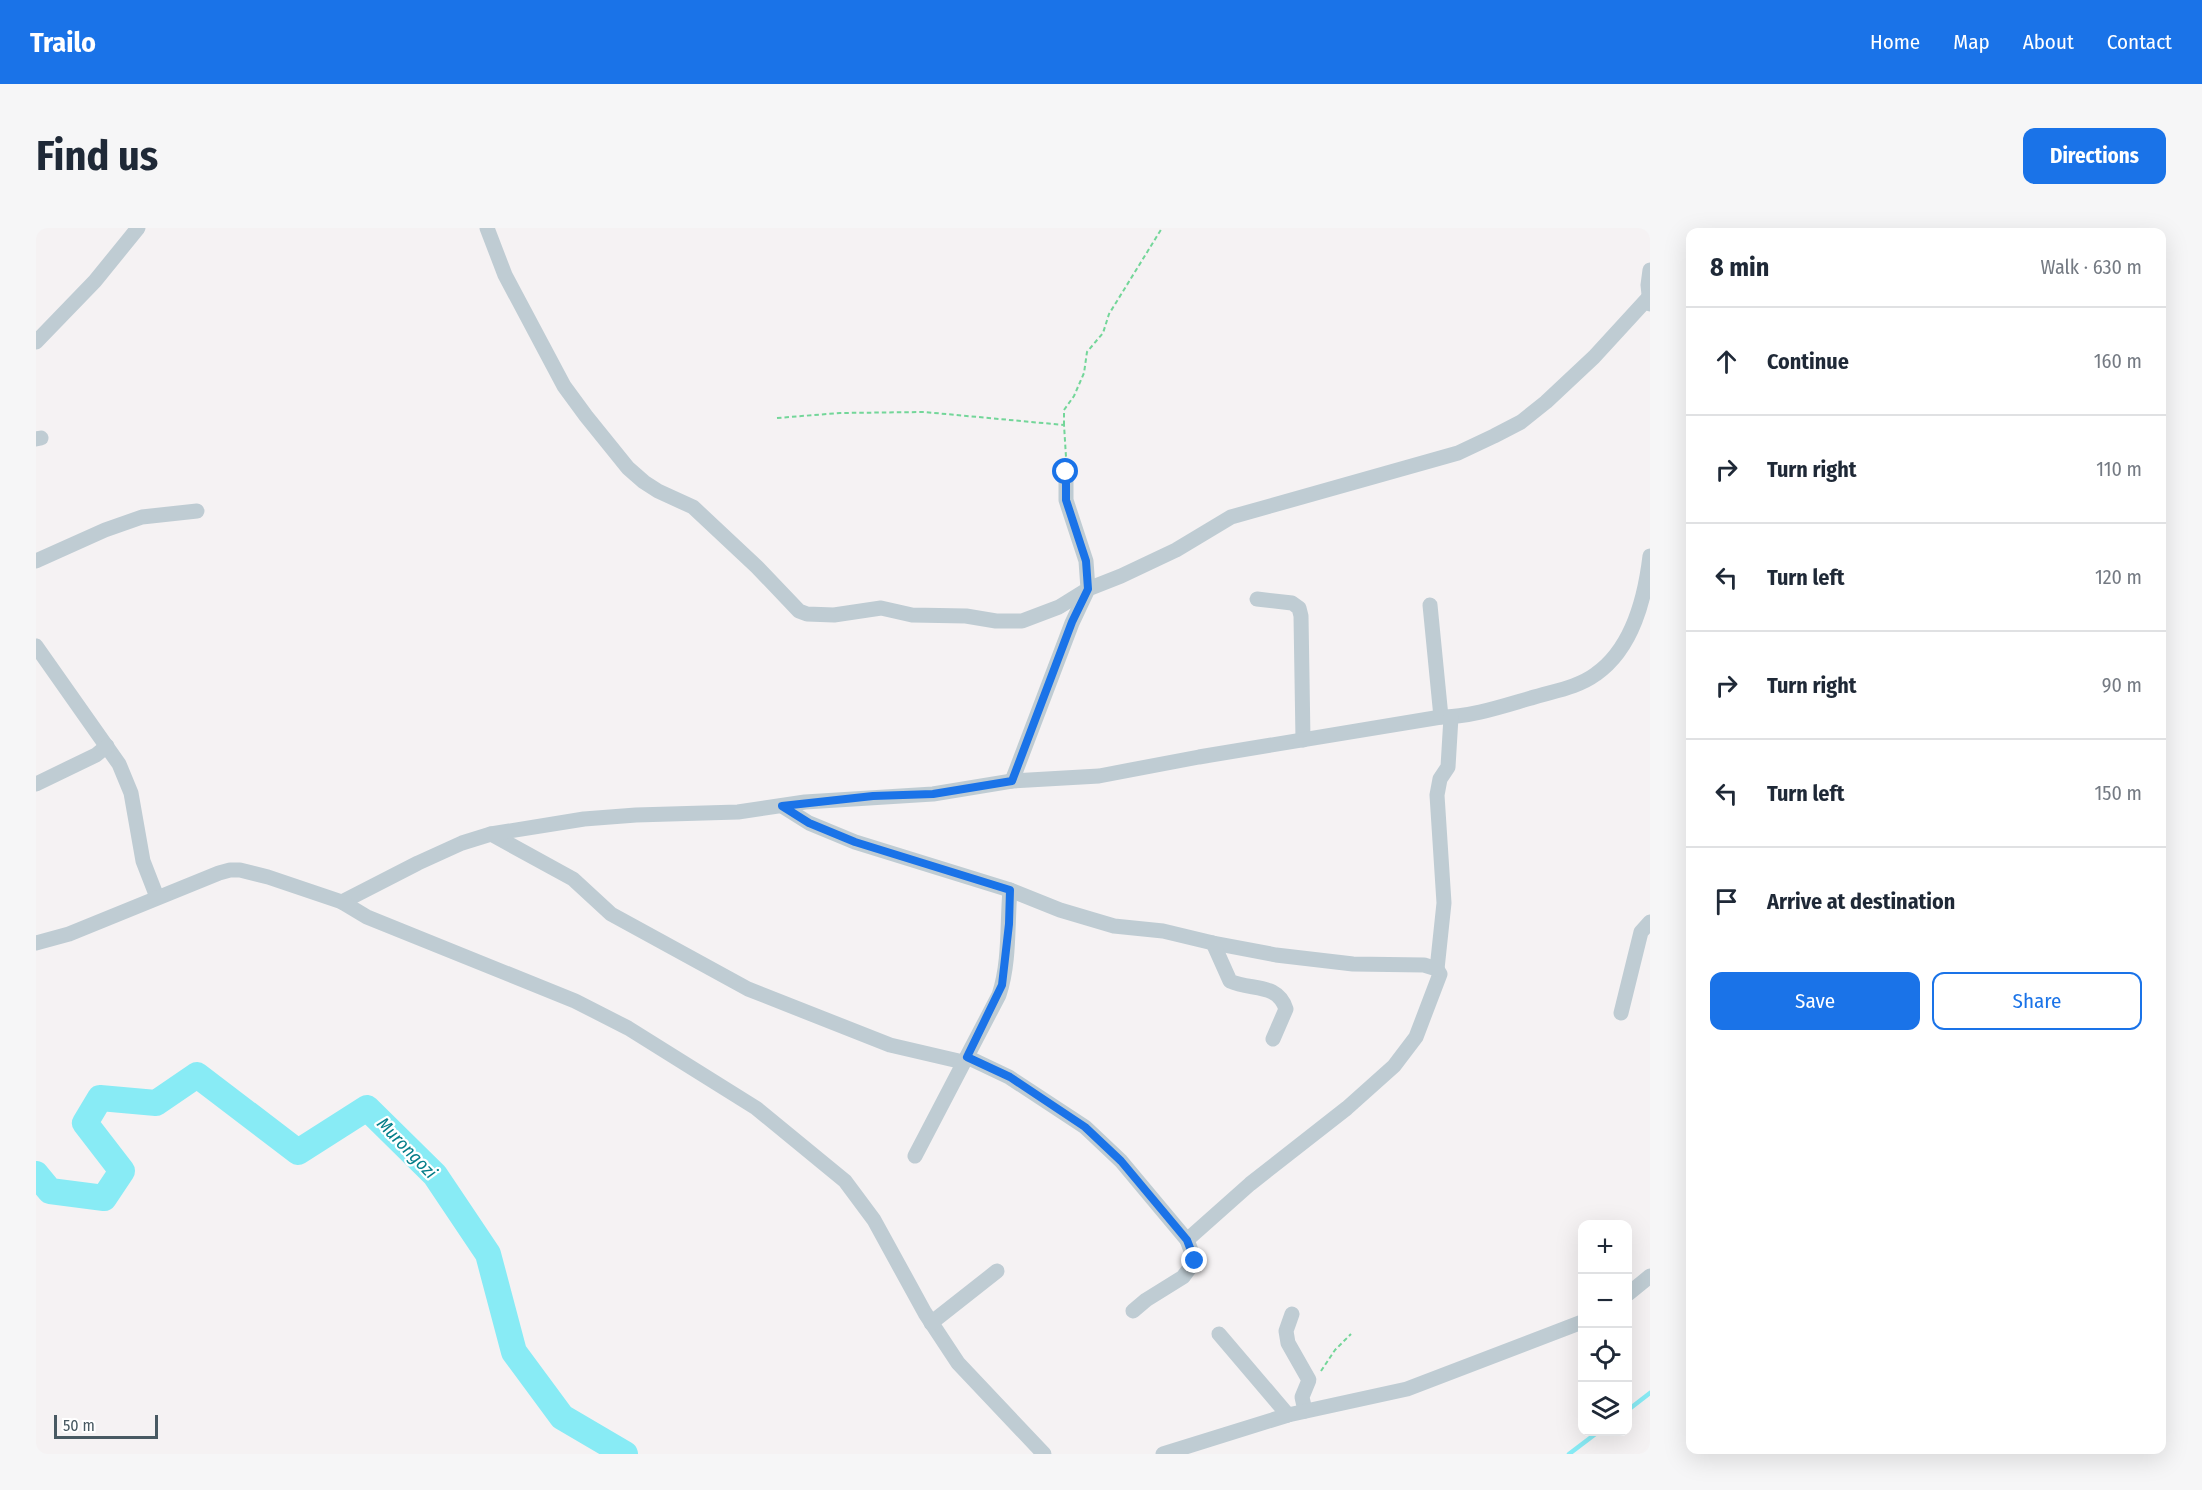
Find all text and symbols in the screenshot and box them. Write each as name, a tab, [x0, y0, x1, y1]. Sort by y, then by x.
text: Trailo	[30, 26, 96, 59]
text: Home	[1870, 29, 1920, 55]
text: Map	[1953, 29, 1990, 55]
text: About	[2023, 29, 2074, 55]
text: Contact	[2107, 29, 2172, 55]
button: Directions	[2023, 128, 2166, 184]
text: Find us	[36, 131, 158, 181]
text: 8 min	[1710, 252, 1769, 283]
text: Walk · 630 m	[2041, 255, 2142, 279]
icon: ahead	[1710, 345, 1743, 378]
text: Continue	[1767, 348, 1849, 375]
text: 160 m	[2094, 349, 2142, 373]
icon: right	[1710, 453, 1743, 486]
text: Turn right	[1767, 456, 1856, 483]
text: 110 m	[2096, 457, 2142, 481]
route start	[1052, 458, 1078, 484]
icon: left	[1710, 561, 1743, 594]
text: Turn left	[1767, 564, 1845, 591]
text: 120 m	[2095, 565, 2142, 589]
icon: right	[1710, 669, 1743, 702]
text: Turn right	[1767, 672, 1856, 699]
text: 90 m	[2102, 673, 2142, 697]
icon: left	[1710, 777, 1743, 810]
text: Turn left	[1767, 780, 1845, 807]
text: 150 m	[2095, 781, 2142, 805]
icon: arrive	[1710, 885, 1743, 918]
text: Arrive at destination	[1767, 888, 1955, 915]
button: Save	[1710, 972, 1920, 1030]
button: Share	[1932, 972, 2142, 1030]
water label: Murongozi	[372, 1113, 442, 1184]
map controls	[1578, 1220, 1632, 1436]
button: +	[1578, 1220, 1632, 1274]
route end	[1181, 1247, 1207, 1273]
button: −	[1578, 1274, 1632, 1328]
button: locate	[1578, 1328, 1632, 1382]
button: layers	[1578, 1382, 1632, 1436]
scale bar	[54, 1412, 158, 1440]
text: 50 m	[63, 1416, 95, 1435]

